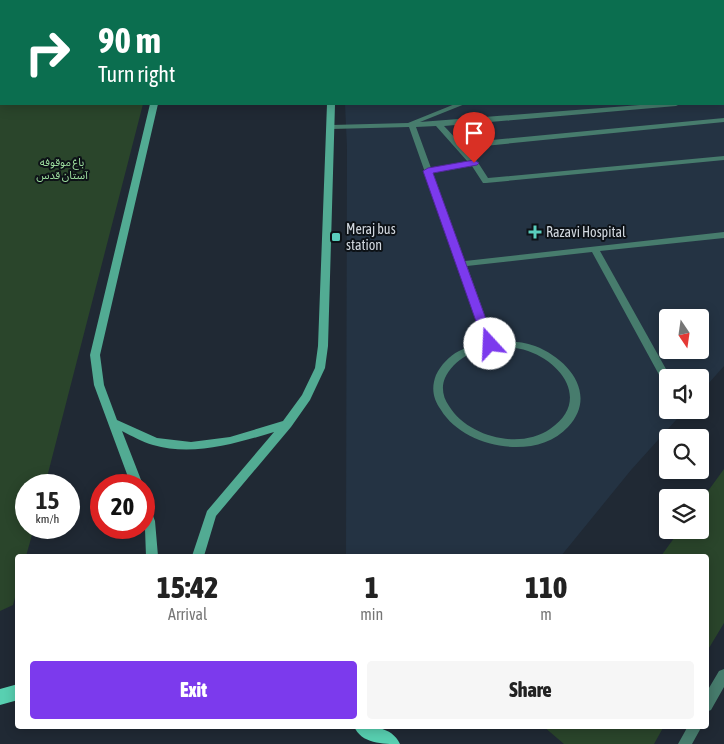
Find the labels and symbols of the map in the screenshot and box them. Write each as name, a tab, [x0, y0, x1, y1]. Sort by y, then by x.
pin	[453, 112, 495, 163]
park label: باغ موقوفه آستان قدس	[36, 156, 89, 182]
place label: Meraj bus station	[346, 221, 396, 253]
place label: Razavi Hospital	[546, 224, 626, 240]
marker: Razavi Hospital	[528, 225, 542, 239]
marker: Meraj bus station	[330, 231, 342, 243]
north arrow	[659, 309, 709, 359]
position arrow	[463, 317, 515, 369]
speed limit sign: 20	[90, 474, 155, 539]

